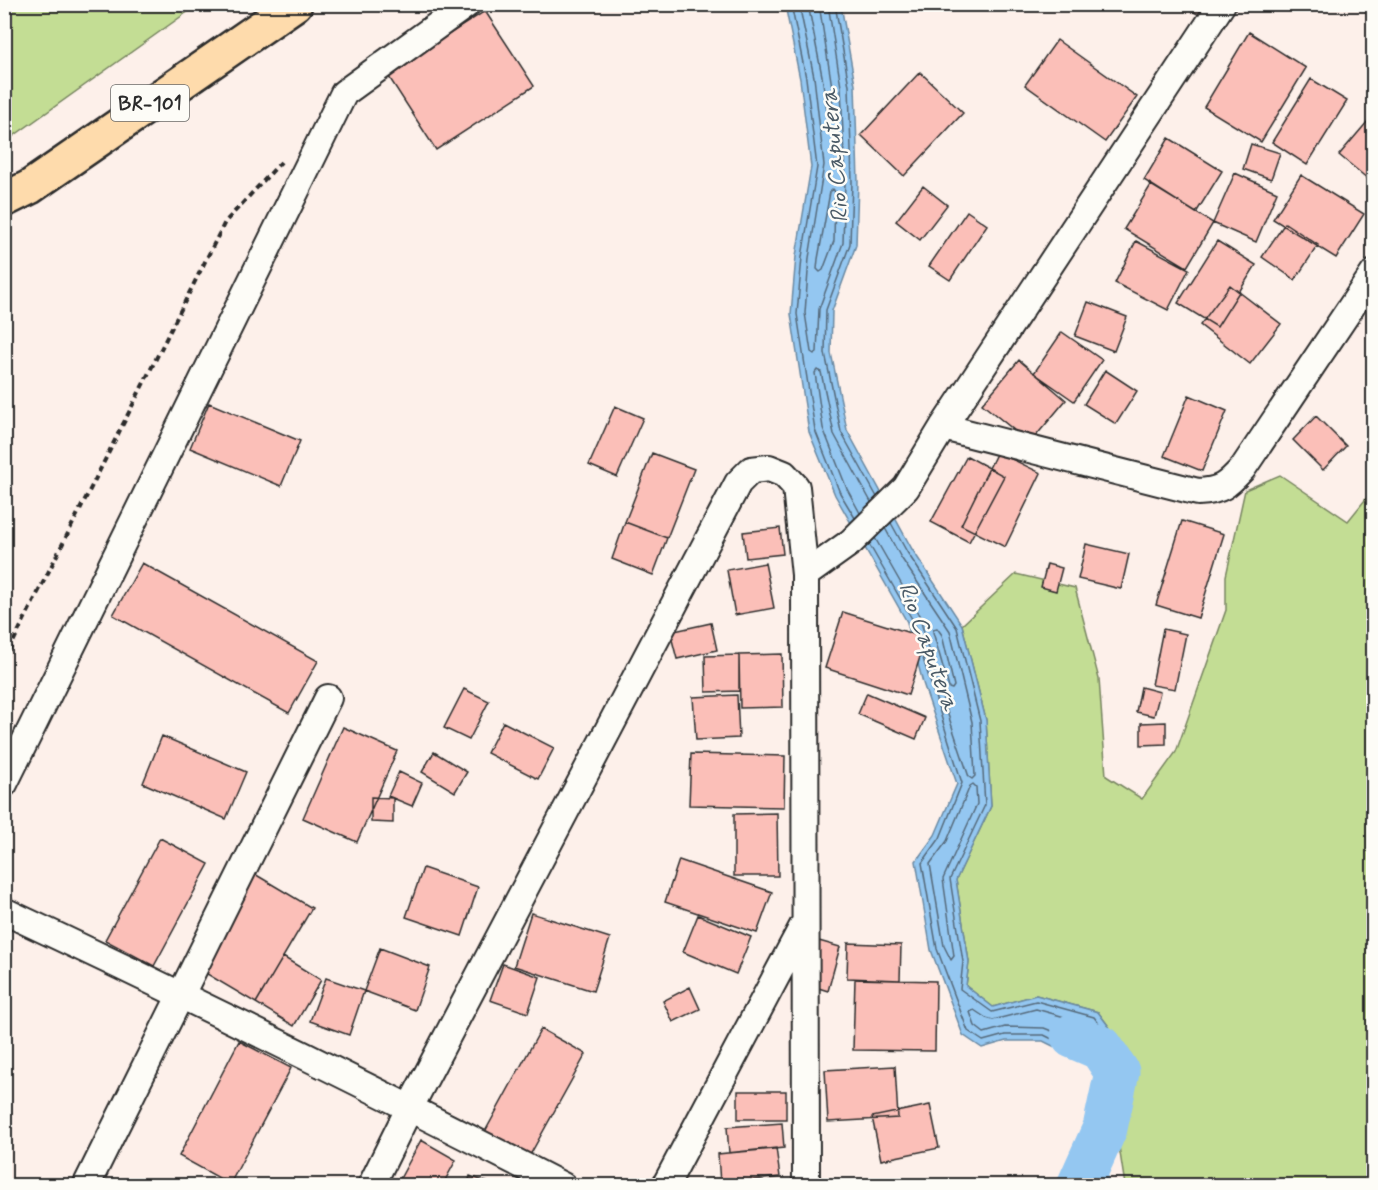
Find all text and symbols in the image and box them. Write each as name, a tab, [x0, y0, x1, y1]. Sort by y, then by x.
road number: BR-101	[111, 85, 189, 121]
water label: Rio Caputera	[814, 86, 857, 224]
water label: Rio Caputera	[890, 578, 966, 716]

